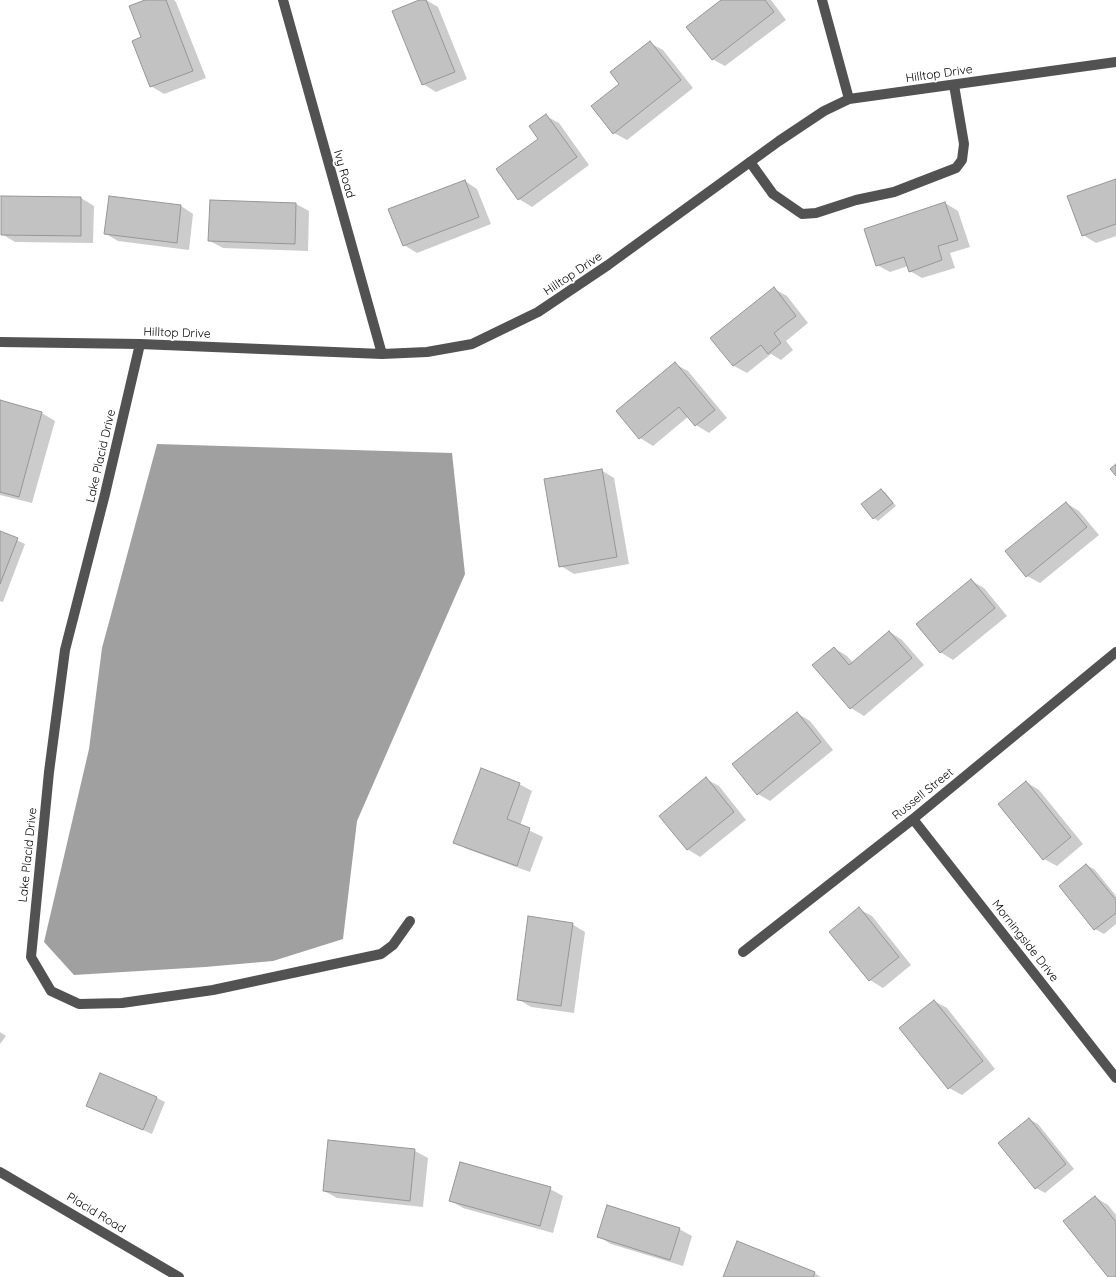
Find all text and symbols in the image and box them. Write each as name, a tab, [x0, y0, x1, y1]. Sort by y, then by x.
street label: Hilltop Drive	[905, 62, 973, 86]
street label: Ivy Road	[330, 148, 358, 200]
street label: Hilltop Drive	[541, 249, 605, 299]
street label: Hilltop Drive	[143, 325, 211, 341]
street label: Lake Placid Drive	[83, 408, 119, 504]
street label: Russell Street	[890, 765, 956, 823]
street label: Lake Placid Drive	[16, 807, 40, 903]
street label: Morningside Drive	[989, 897, 1061, 985]
street label: Placid Road	[64, 1190, 128, 1236]

